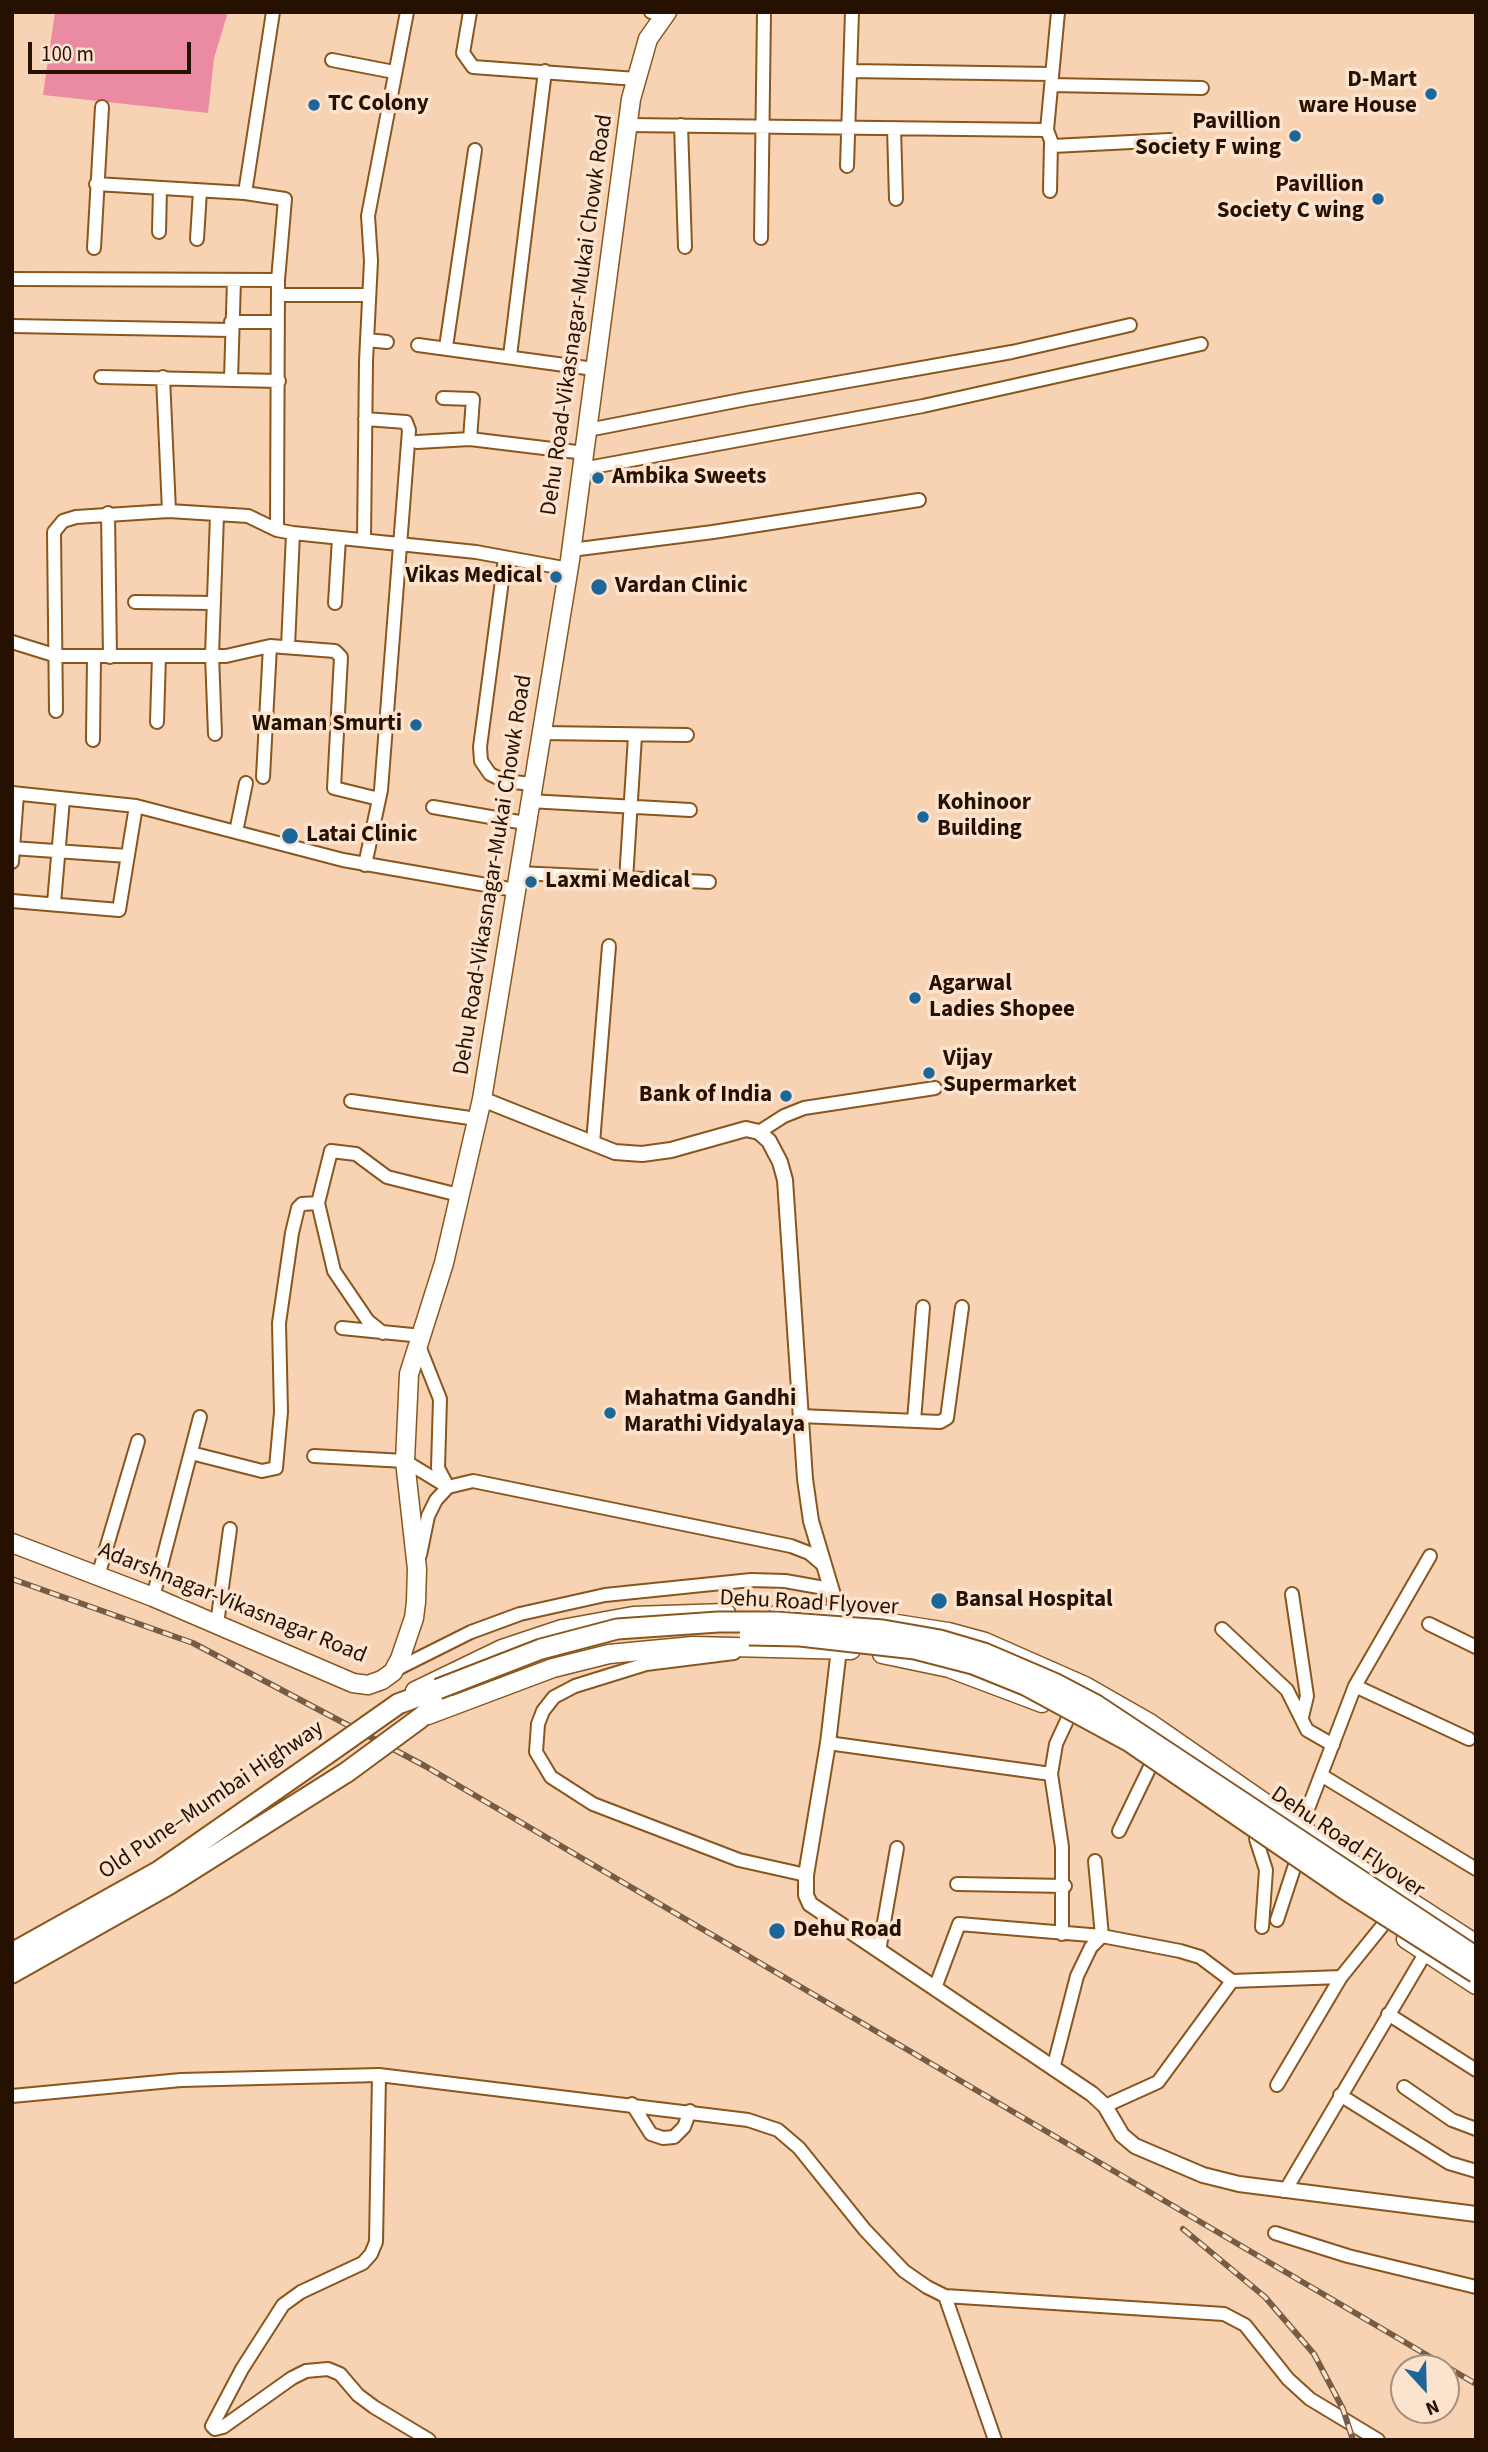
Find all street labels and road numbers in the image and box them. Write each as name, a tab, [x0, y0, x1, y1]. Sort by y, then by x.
street label: Dehu Road-Vikasnagar-Mukai Chowk Road	[536, 113, 620, 517]
street label: Dehu Road-Vikasnagar-Mukai Chowk Road	[449, 673, 539, 1077]
street label: Adarshnagar-Vikasnagar Road	[94, 1537, 370, 1671]
street label: Dehu Road Flyover	[719, 1586, 899, 1622]
street label: Old Pune–Mumbai Highway	[94, 1715, 330, 1887]
street label: Dehu Road Flyover	[1265, 1781, 1429, 1905]

